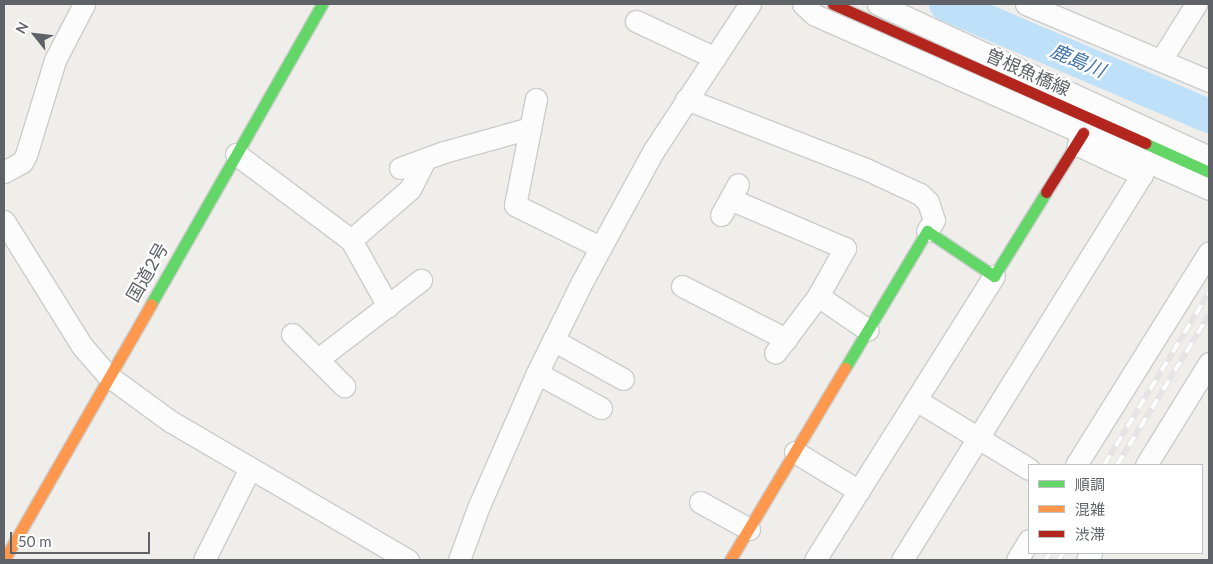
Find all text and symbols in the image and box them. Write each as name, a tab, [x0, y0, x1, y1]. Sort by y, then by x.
north arrow	[10, 10, 60, 60]
text: N	[11, 19, 31, 36]
water label: 鹿島川	[1047, 38, 1109, 82]
street label: 曽根魚橋線	[982, 44, 1074, 100]
street label: 国道2号	[122, 239, 172, 305]
legend	[1028, 464, 1203, 554]
text: 順調	[1075, 475, 1105, 493]
text: 混雑	[1075, 500, 1105, 518]
scale bar	[12, 522, 152, 554]
text: 渋滞	[1075, 525, 1105, 543]
text: 50 m	[18, 532, 52, 550]

